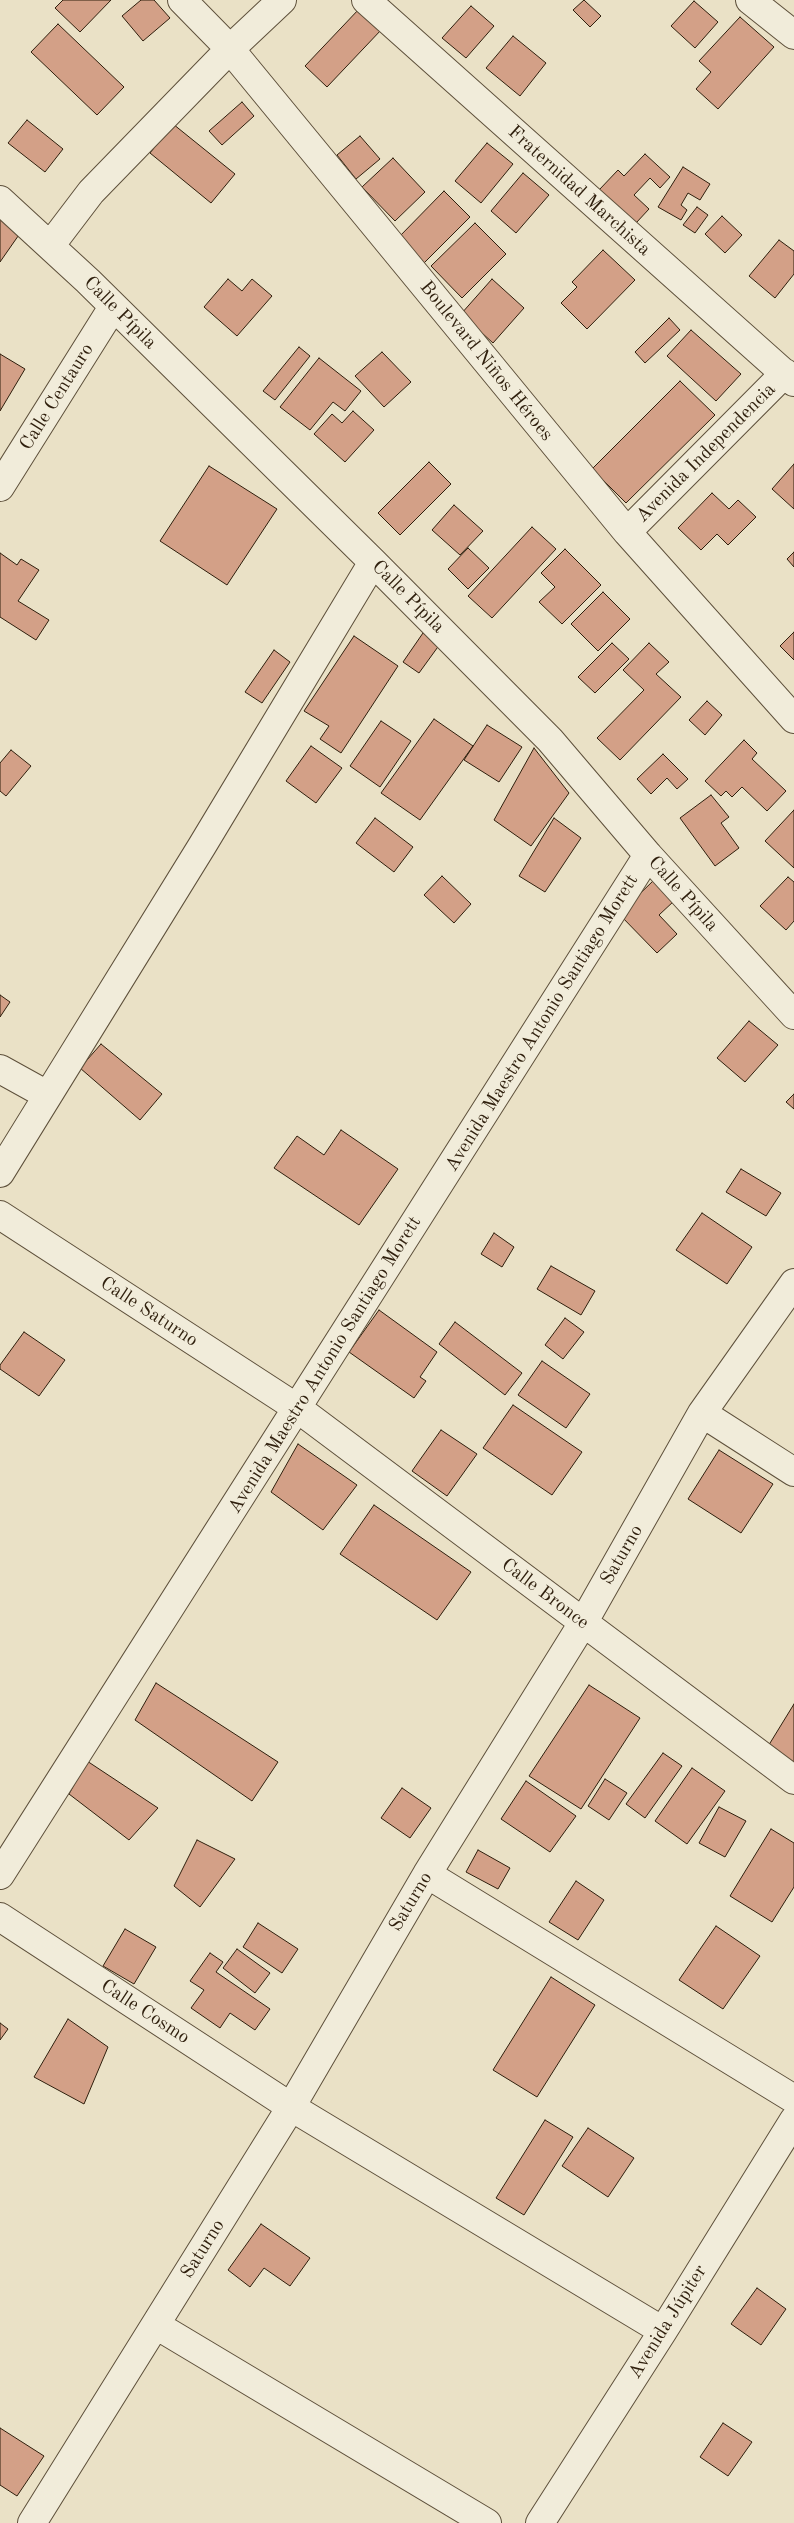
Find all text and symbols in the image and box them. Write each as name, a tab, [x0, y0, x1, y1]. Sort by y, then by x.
street label: Fraternidad Marchista	[503, 121, 655, 261]
street label: Calle Pípila	[79, 272, 161, 354]
street label: Boulevard Niños Héroes	[414, 276, 558, 446]
street label: Calle Centauro	[15, 339, 99, 455]
street label: Avenida Independencia	[631, 378, 781, 528]
street label: Calle Pípila	[367, 556, 449, 638]
street label: Calle Pípila	[643, 851, 723, 937]
street label: Avenida Maestro Antonio Santiago Morett	[441, 870, 643, 1176]
street label: Avenida Maestro Antonio Santiago Morett	[224, 1212, 426, 1518]
street label: Calle Saturno	[96, 1272, 202, 1352]
street label: Saturno	[596, 1521, 648, 1589]
street label: Calle Bronce	[497, 1554, 593, 1634]
street label: Saturno	[384, 1868, 438, 1936]
street label: Calle Cosmo	[96, 1975, 194, 2049]
street label: Saturno	[176, 2215, 230, 2283]
street label: Avenida Júpiter	[624, 2261, 712, 2383]

